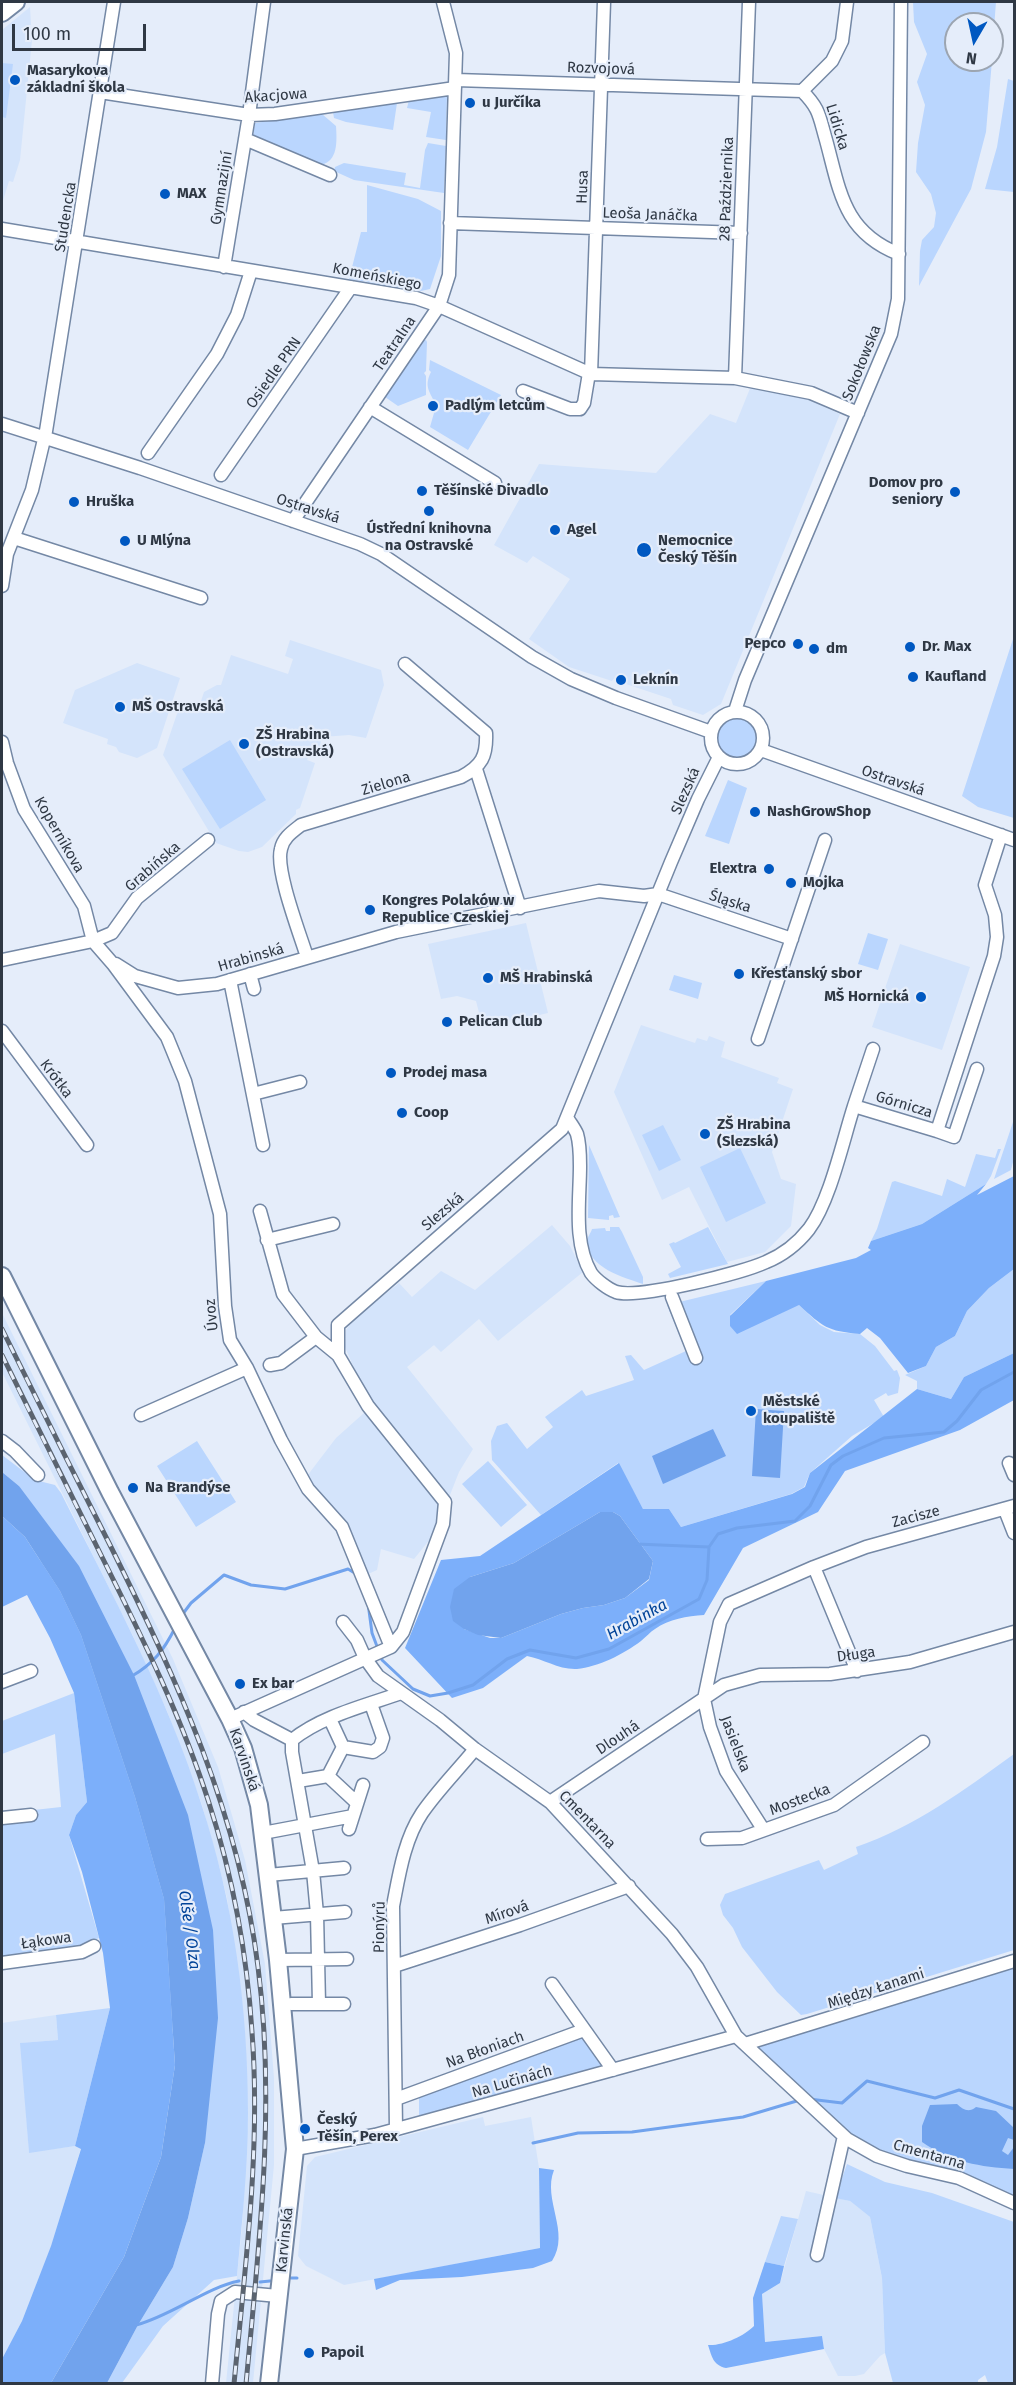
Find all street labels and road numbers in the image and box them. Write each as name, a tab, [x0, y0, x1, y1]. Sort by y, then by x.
street label: Rozvojová	[567, 59, 635, 79]
street label: Akacjowa	[244, 85, 308, 107]
street label: Lidicka	[821, 102, 853, 152]
street label: 28 Października	[716, 136, 738, 242]
street label: Gymnazijní	[207, 150, 237, 226]
street label: Husa	[573, 170, 593, 204]
street label: Studencka	[52, 181, 80, 253]
street label: Leoša Janáčka	[602, 204, 698, 226]
street label: Komeńskiego	[331, 260, 423, 294]
street label: Teatralna	[370, 313, 420, 375]
street label: Sokołowska	[839, 323, 885, 403]
street label: Osiedle PRN	[243, 334, 305, 412]
street label: Ostravská	[274, 490, 342, 528]
street label: Ostravská	[859, 762, 927, 800]
street label: Slezská	[668, 765, 704, 817]
street label: Zielona	[359, 768, 413, 800]
street label: Koperníkova	[30, 794, 88, 876]
street label: Grabińska	[122, 838, 184, 896]
street label: Śląska	[707, 887, 753, 917]
street label: Hrabinská	[216, 940, 286, 976]
street label: Krótka	[36, 1056, 76, 1102]
street label: Górnicza	[873, 1088, 935, 1122]
street label: Slezská	[418, 1189, 468, 1235]
street label: Úvoz	[201, 1298, 223, 1332]
street label: Zacisze	[890, 1502, 942, 1532]
street label: Długa	[836, 1643, 876, 1667]
street label: Jasielska	[716, 1713, 754, 1775]
street label: Dlouhá	[593, 1717, 643, 1759]
street label: Karvinská	[225, 1726, 263, 1794]
street label: Mostecka	[767, 1780, 833, 1820]
street label: Cmentarna	[555, 1787, 619, 1853]
street label: Mírová	[483, 1897, 531, 1929]
street label: Pionýrů	[371, 1901, 389, 1953]
street label: Łąkowa	[20, 1929, 72, 1953]
street label: Między Łanami	[825, 1965, 927, 2013]
street label: Na Błoniach	[443, 2028, 527, 2072]
street label: Na Lučinách	[470, 2062, 554, 2102]
street label: Cmentarna	[891, 2136, 967, 2174]
street label: Karvinská	[273, 2206, 297, 2274]

